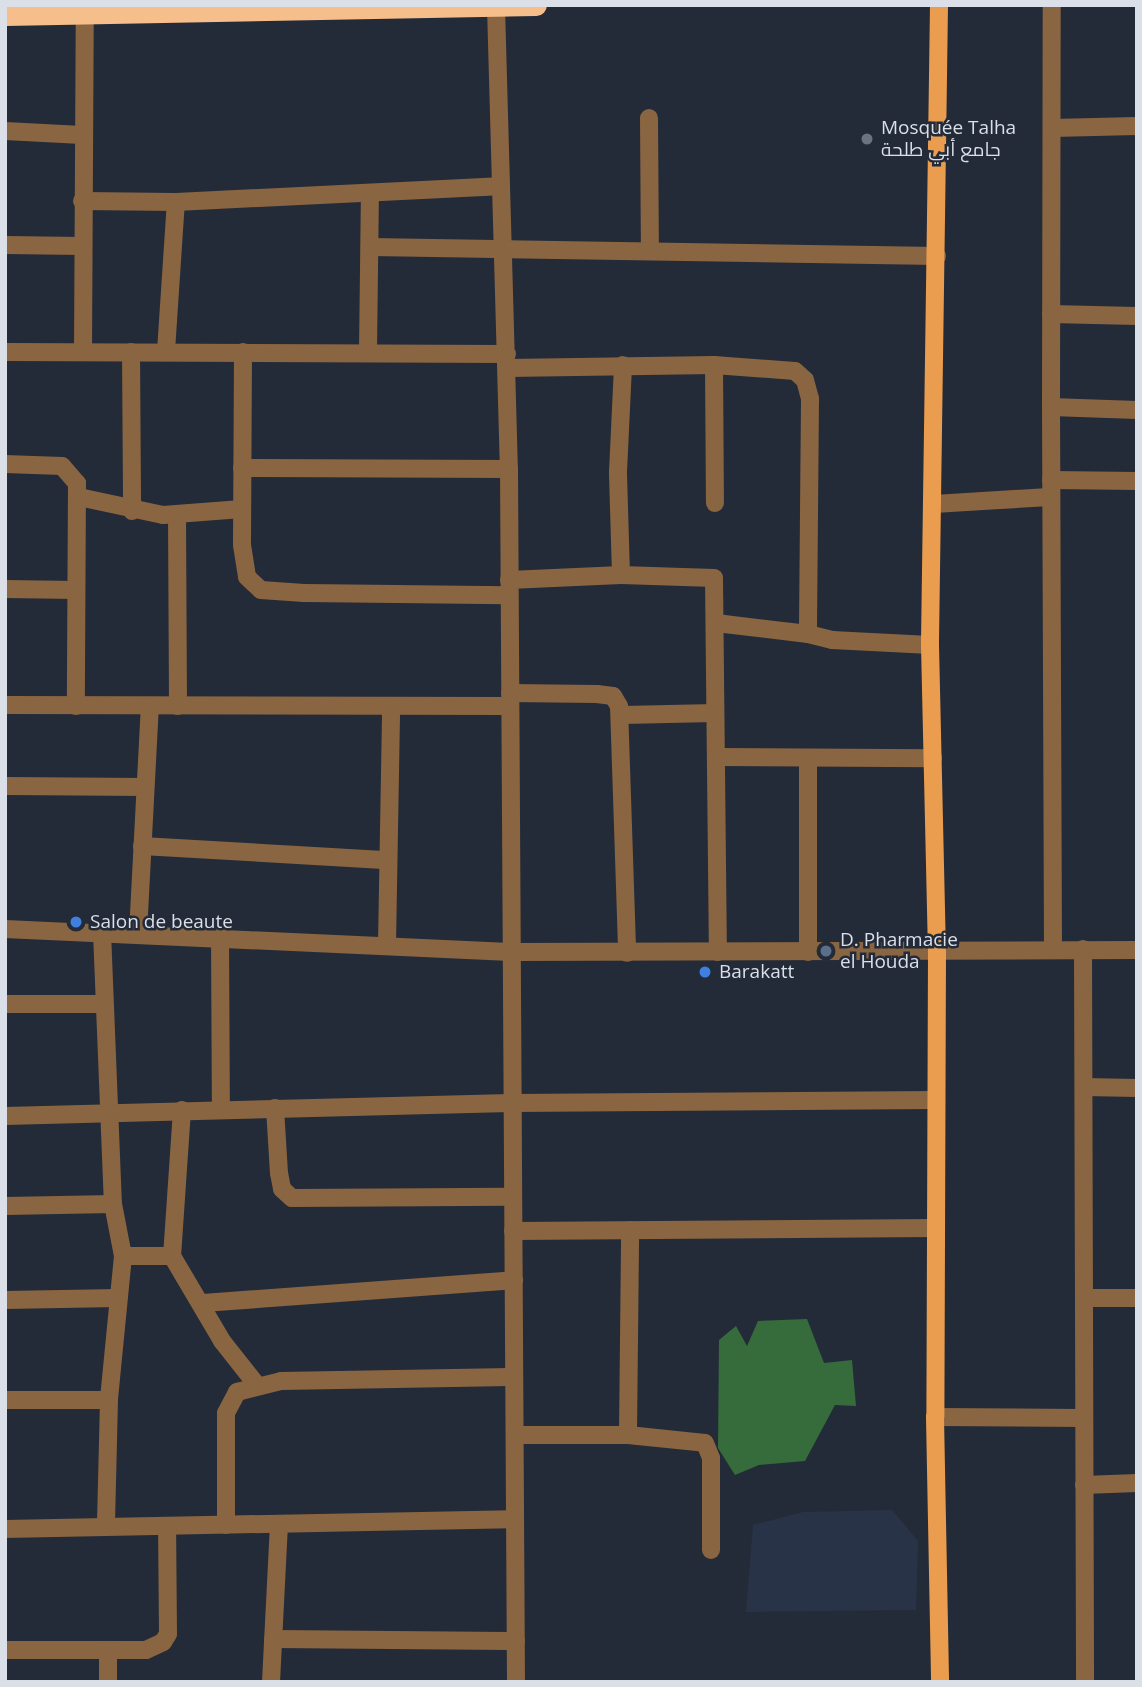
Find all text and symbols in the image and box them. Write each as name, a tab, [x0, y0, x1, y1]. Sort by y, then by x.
place label: Mosquée Talha جامع أبي طلحة	[881, 117, 1016, 161]
marker: Mosquée Talha جامع أبي طلحة	[859, 131, 875, 147]
place label: Salon de beaute	[90, 911, 233, 933]
marker: Salon de beaute	[68, 914, 84, 930]
place label: D. Pharmacie el Houda	[840, 929, 958, 973]
marker: D. Pharmacie el Houda	[818, 943, 834, 959]
place label: Barakatt	[719, 961, 794, 983]
marker: Barakatt	[697, 964, 713, 980]

